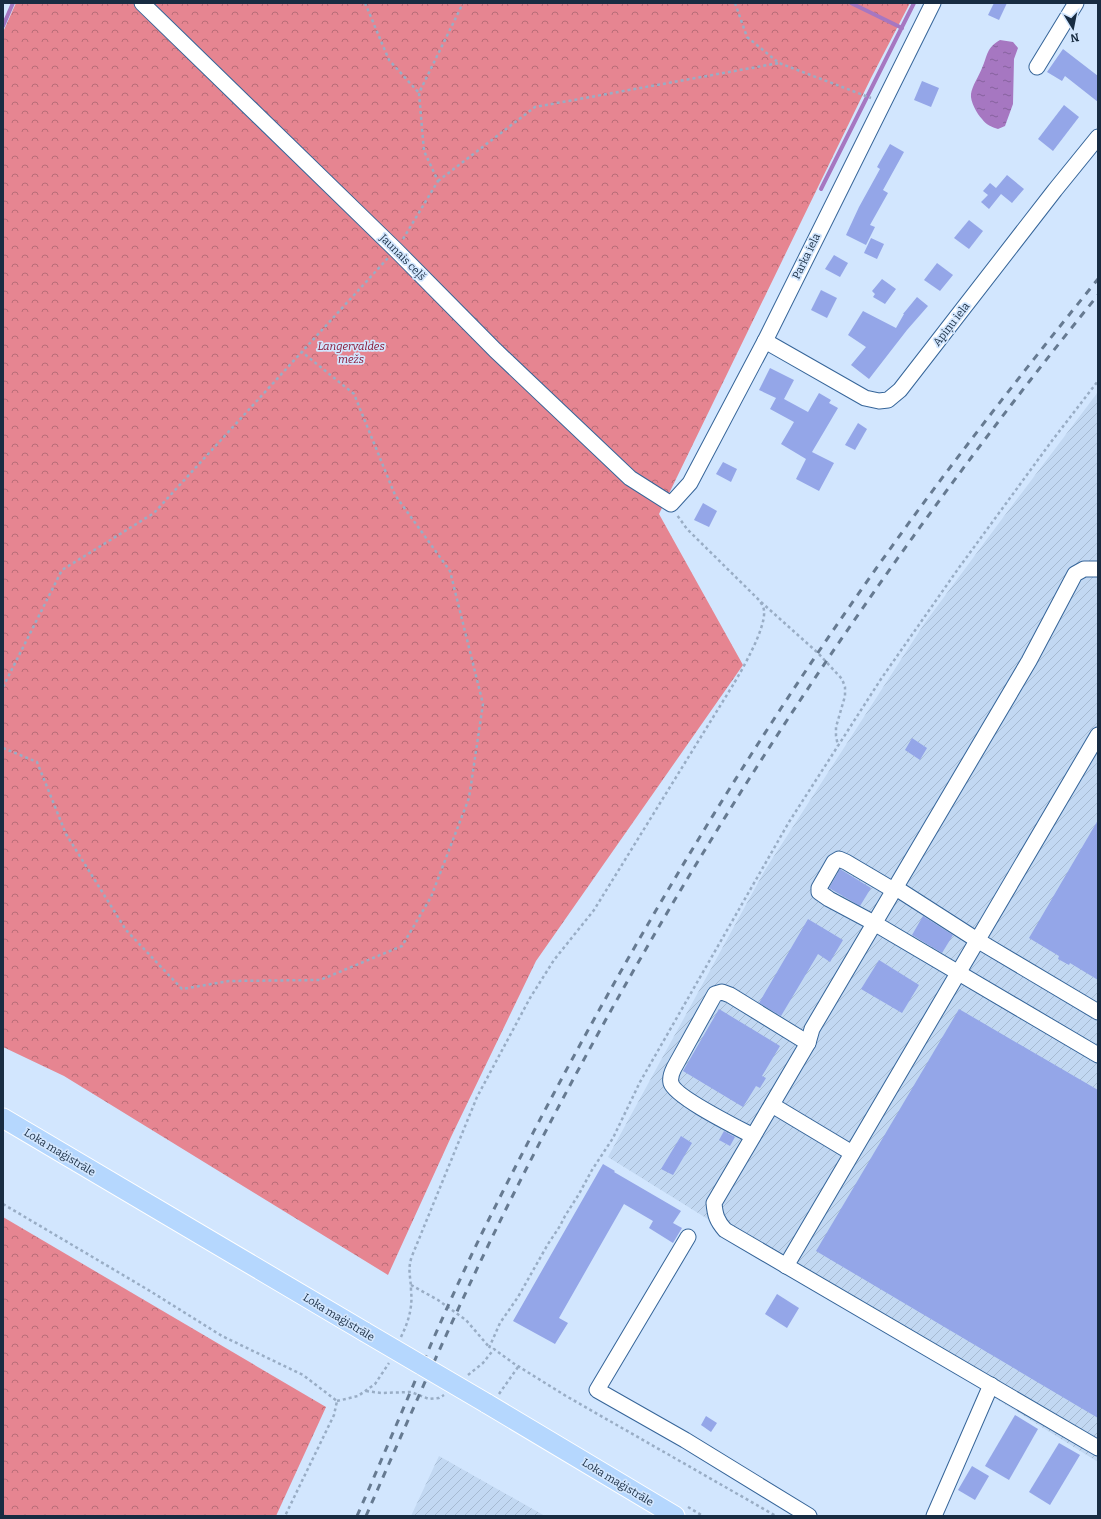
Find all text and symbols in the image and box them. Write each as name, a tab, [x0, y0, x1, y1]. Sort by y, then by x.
north arrow	[1053, 8, 1093, 48]
text: N	[1069, 30, 1080, 45]
street label: Jaunais ceļš	[375, 231, 428, 284]
street label: Parka iela	[790, 231, 823, 281]
street label: Apiņu iela	[930, 300, 973, 349]
park label: Langervaldes mežs	[317, 340, 385, 366]
street label: Loka maģistrāle	[22, 1126, 98, 1179]
street label: Loka maģistrāle	[301, 1291, 377, 1344]
street label: Loka maģistrāle	[580, 1456, 656, 1509]

